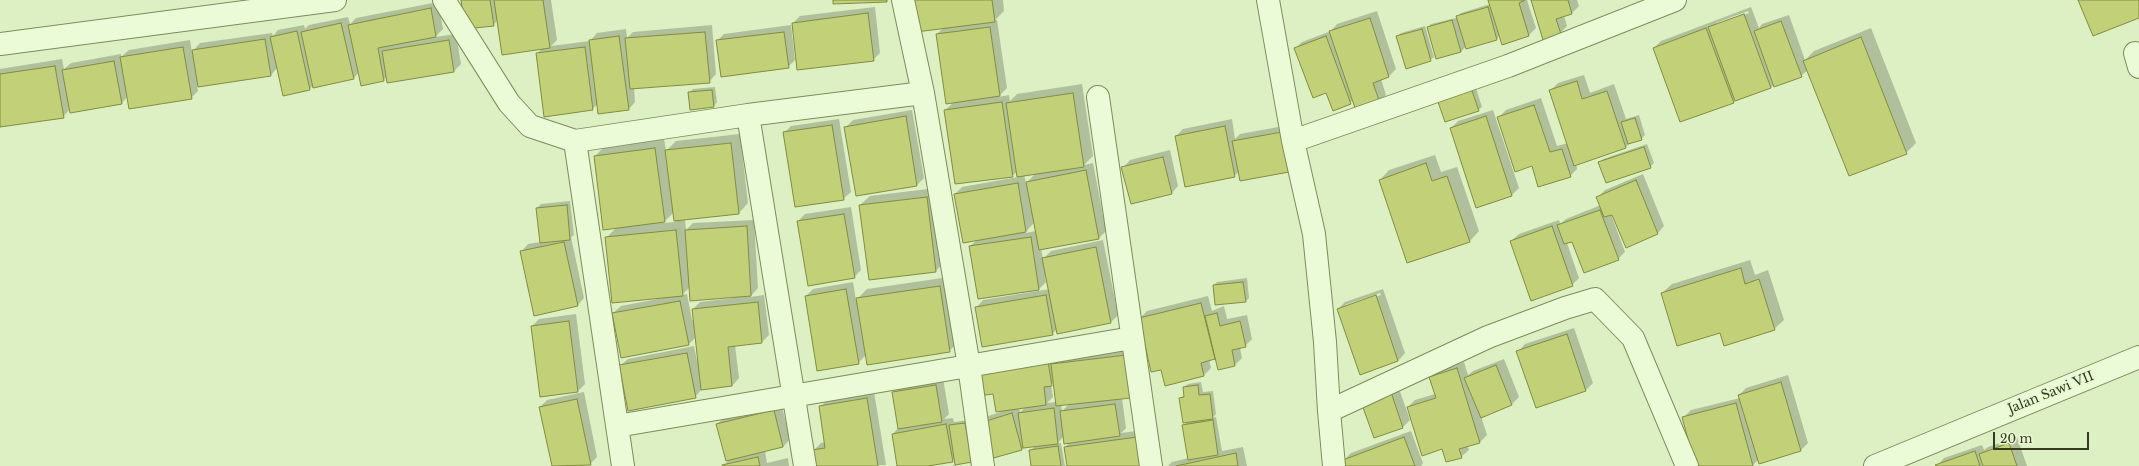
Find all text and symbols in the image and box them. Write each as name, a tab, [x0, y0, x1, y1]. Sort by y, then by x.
street label: Jalan Sawi VII	[2006, 369, 2096, 417]
scale bar	[1995, 424, 2091, 450]
text: 20 m	[2000, 431, 2032, 446]

